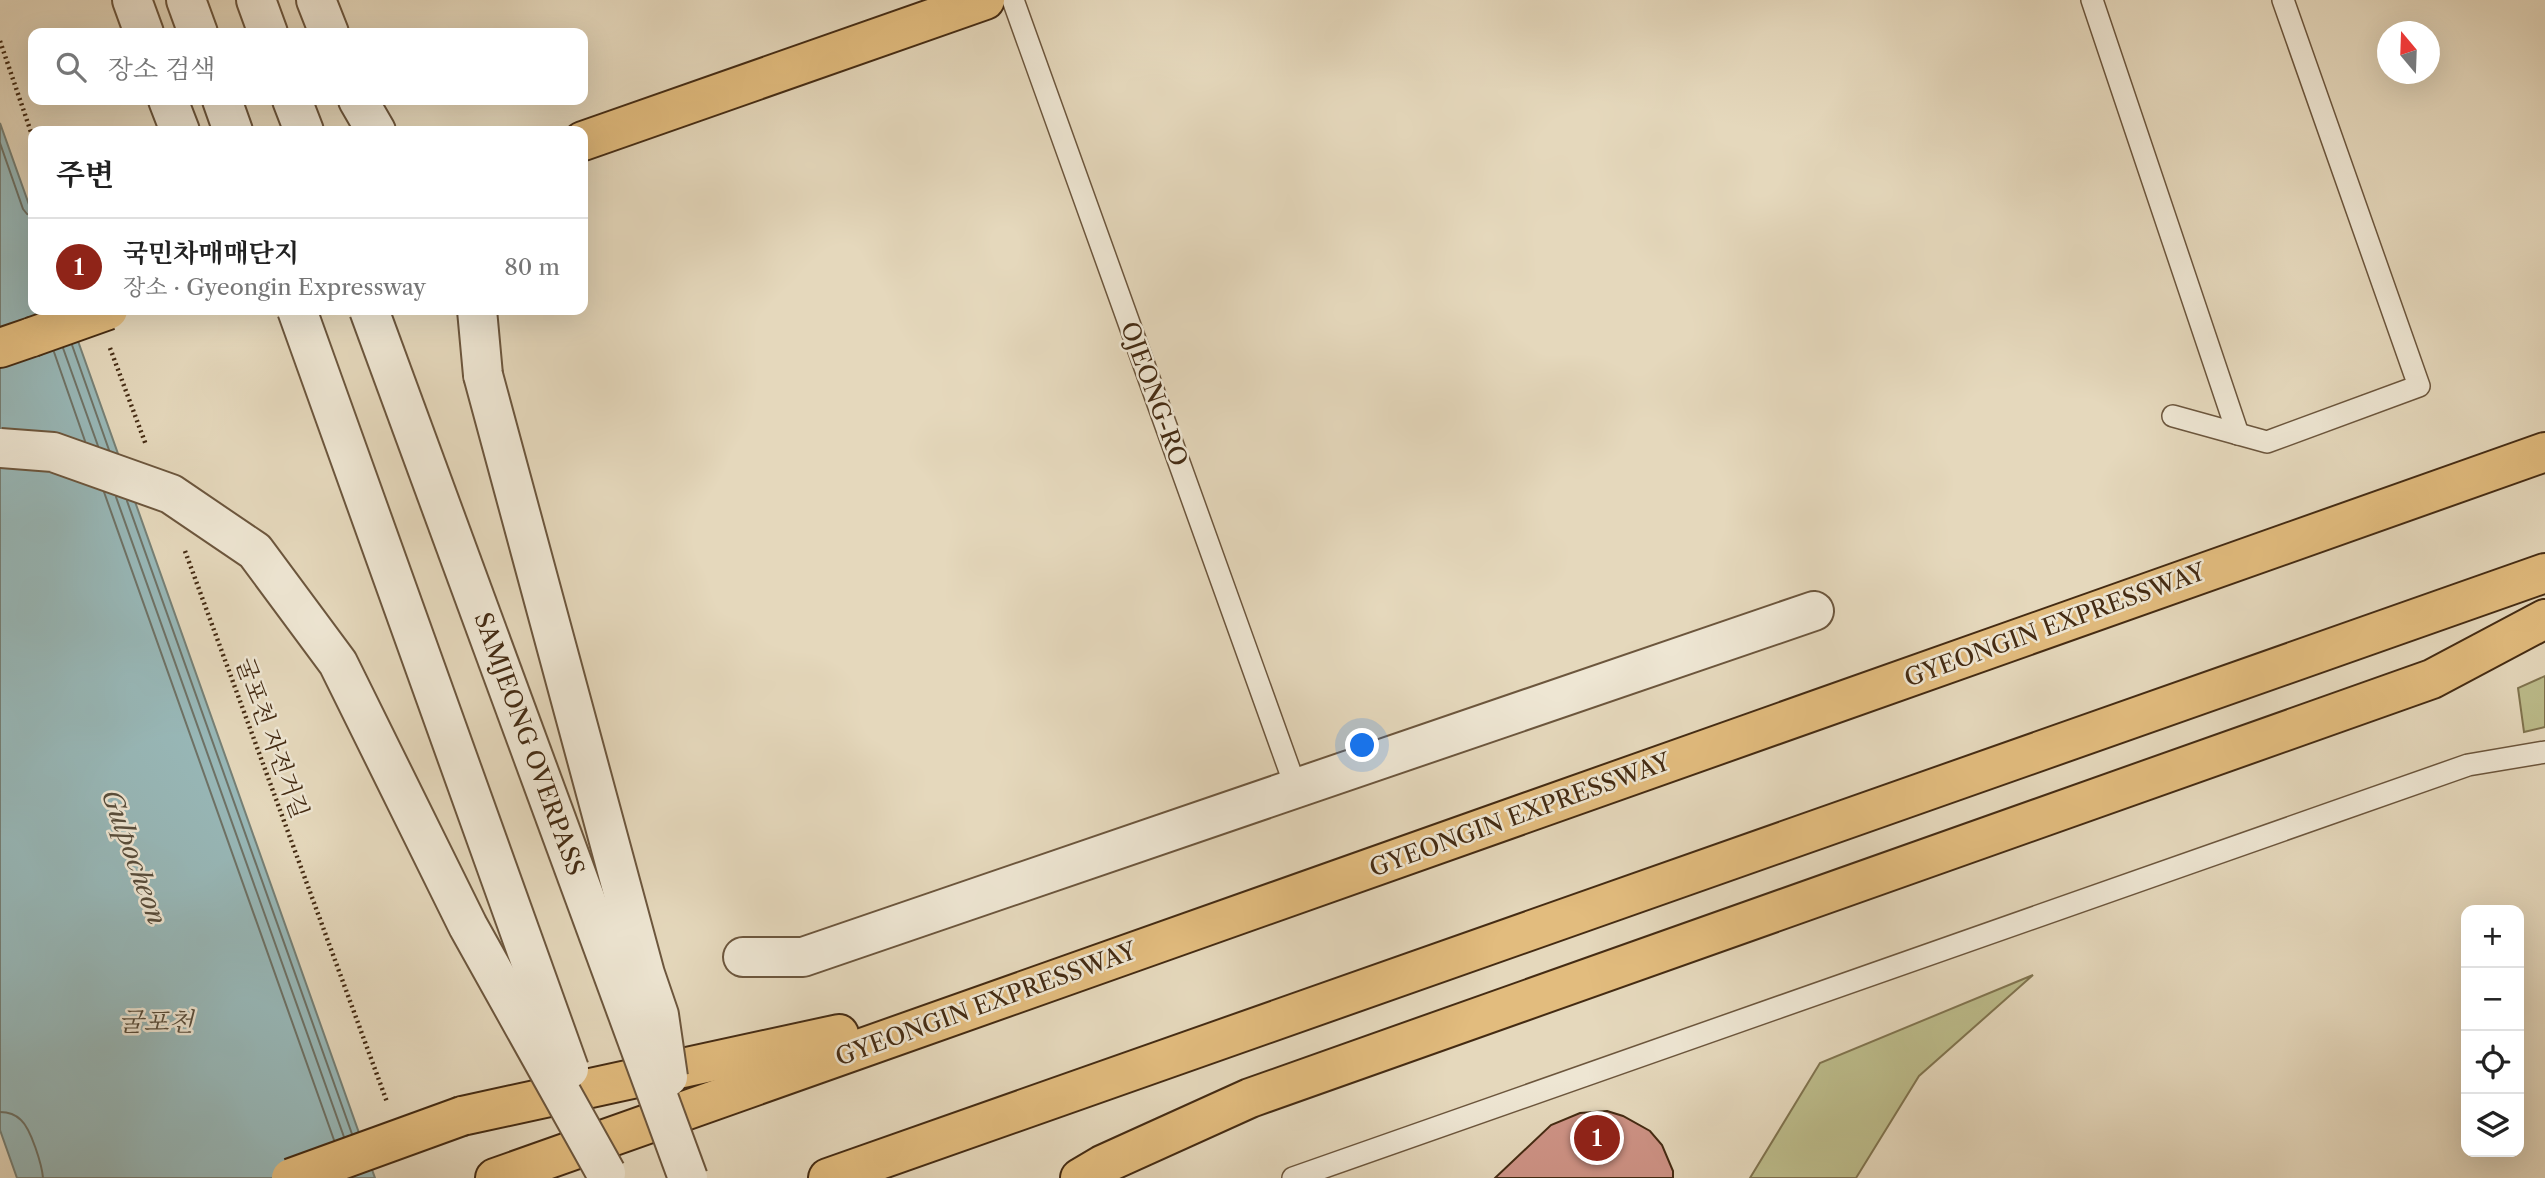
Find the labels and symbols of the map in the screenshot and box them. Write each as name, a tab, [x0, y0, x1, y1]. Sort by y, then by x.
north arrow	[2377, 21, 2440, 84]
street label: OJEONG-RO	[1115, 318, 1194, 470]
street label: GYEONGIN EXPRESSWAY	[1900, 556, 2210, 693]
street label: SAMJEONG OVERPASS	[468, 608, 591, 879]
street label: 굴포천 자전거길	[230, 654, 315, 822]
your location	[1345, 728, 1379, 762]
street label: GYEONGIN EXPRESSWAY	[1365, 746, 1675, 883]
water label: Gulpocheon	[95, 785, 173, 929]
street label: GYEONGIN EXPRESSWAY	[831, 935, 1141, 1072]
water label: 굴포천	[118, 1006, 196, 1038]
pin: 1	[1574, 1112, 1620, 1164]

